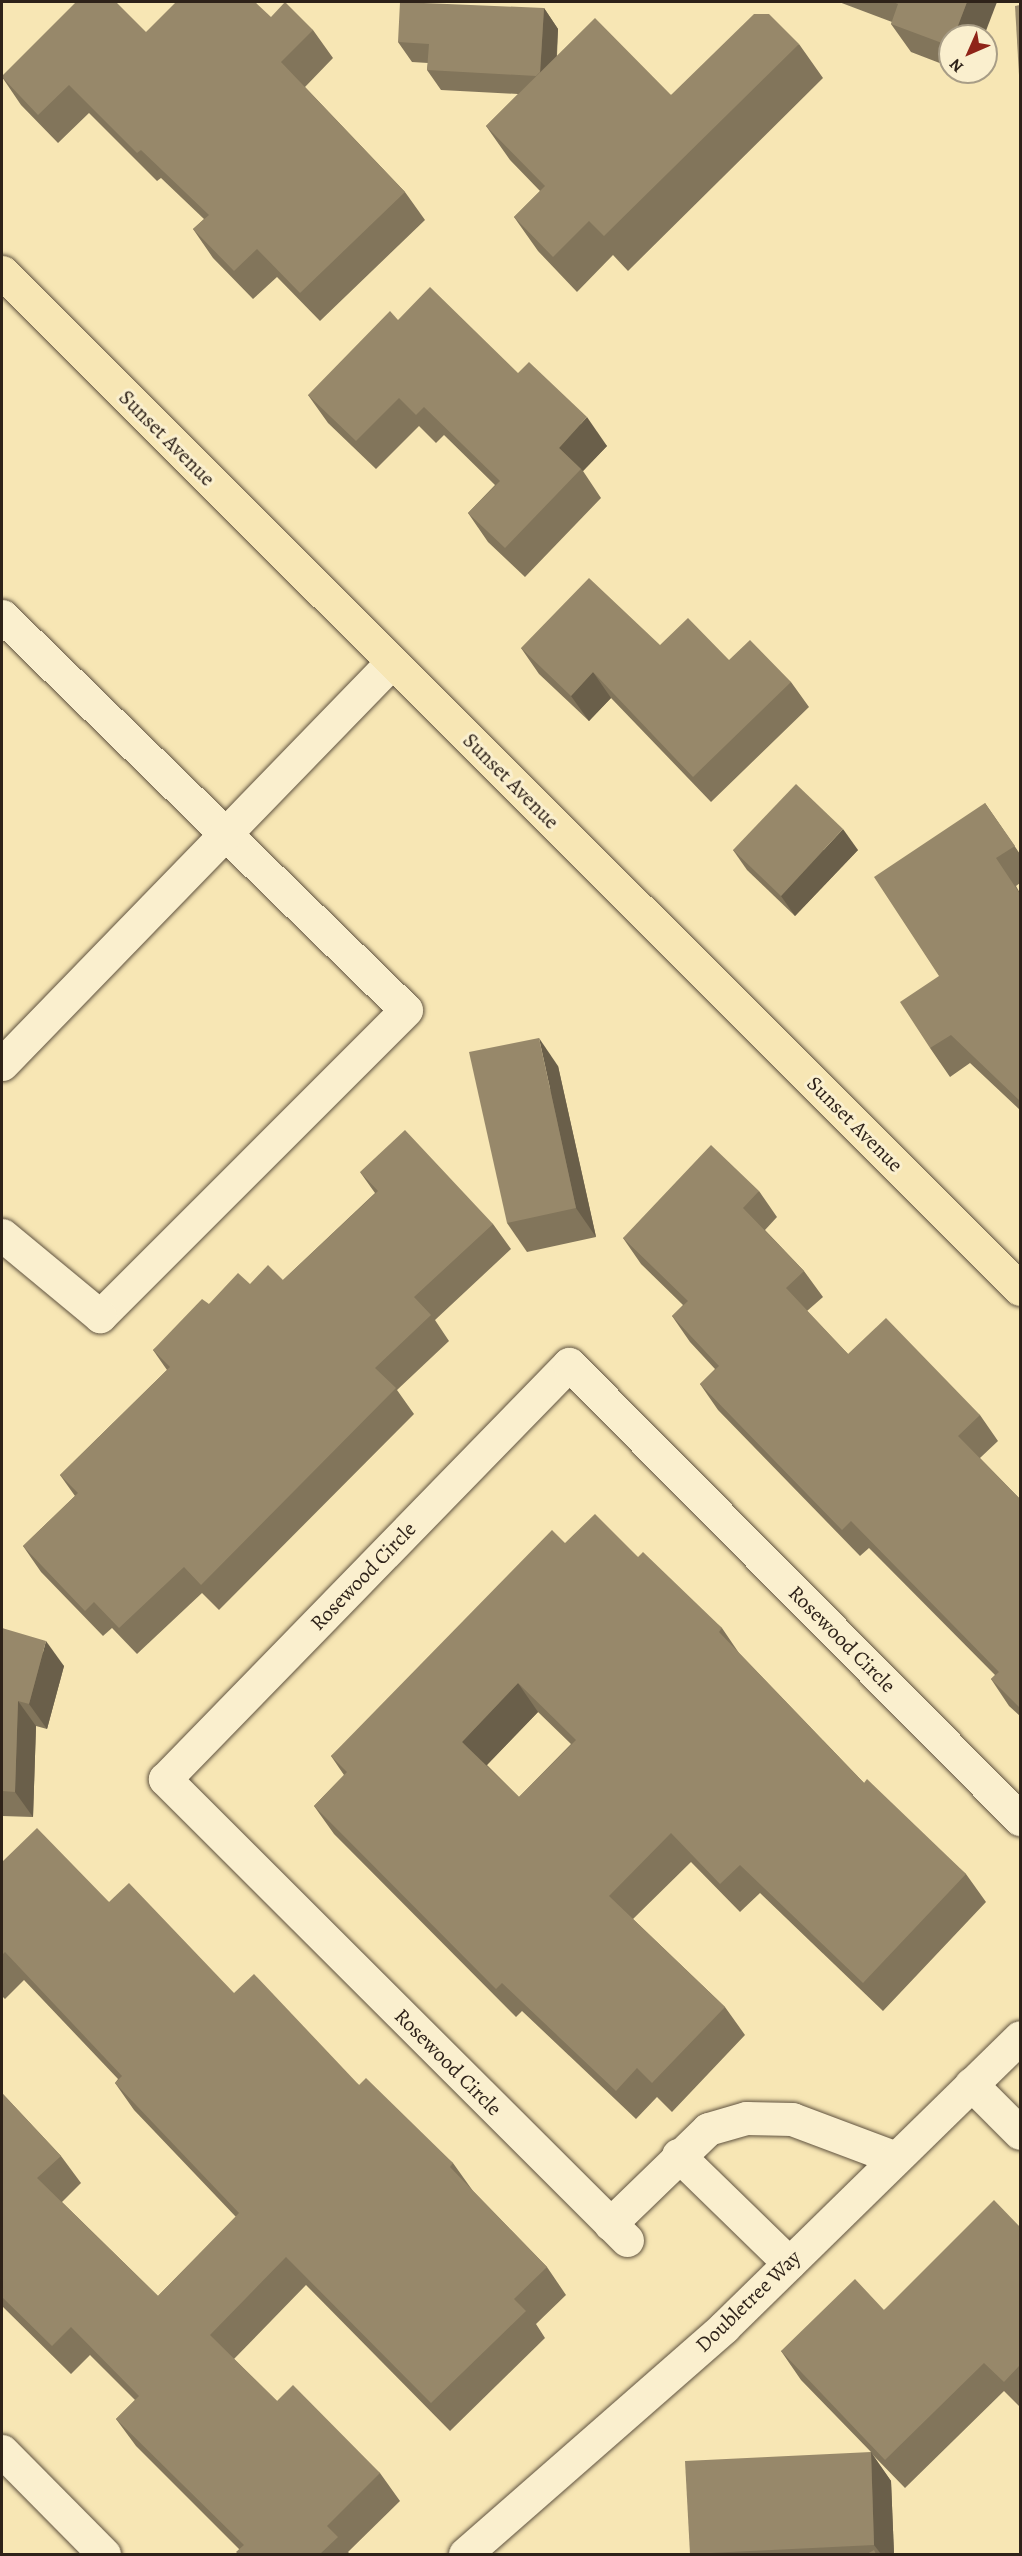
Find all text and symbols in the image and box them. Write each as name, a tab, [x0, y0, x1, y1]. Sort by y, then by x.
north arrow	[938, 24, 998, 84]
text: N	[945, 53, 969, 77]
street label: Sunset Avenue	[114, 385, 220, 491]
street label: Sunset Avenue	[458, 728, 564, 834]
street label: Sunset Avenue	[802, 1071, 908, 1177]
street label: Rosewood Circle	[305, 1516, 421, 1636]
street label: Rosewood Circle	[783, 1580, 901, 1698]
street label: Rosewood Circle	[389, 2003, 507, 2121]
street label: Doubletree Way	[690, 2245, 806, 2357]

